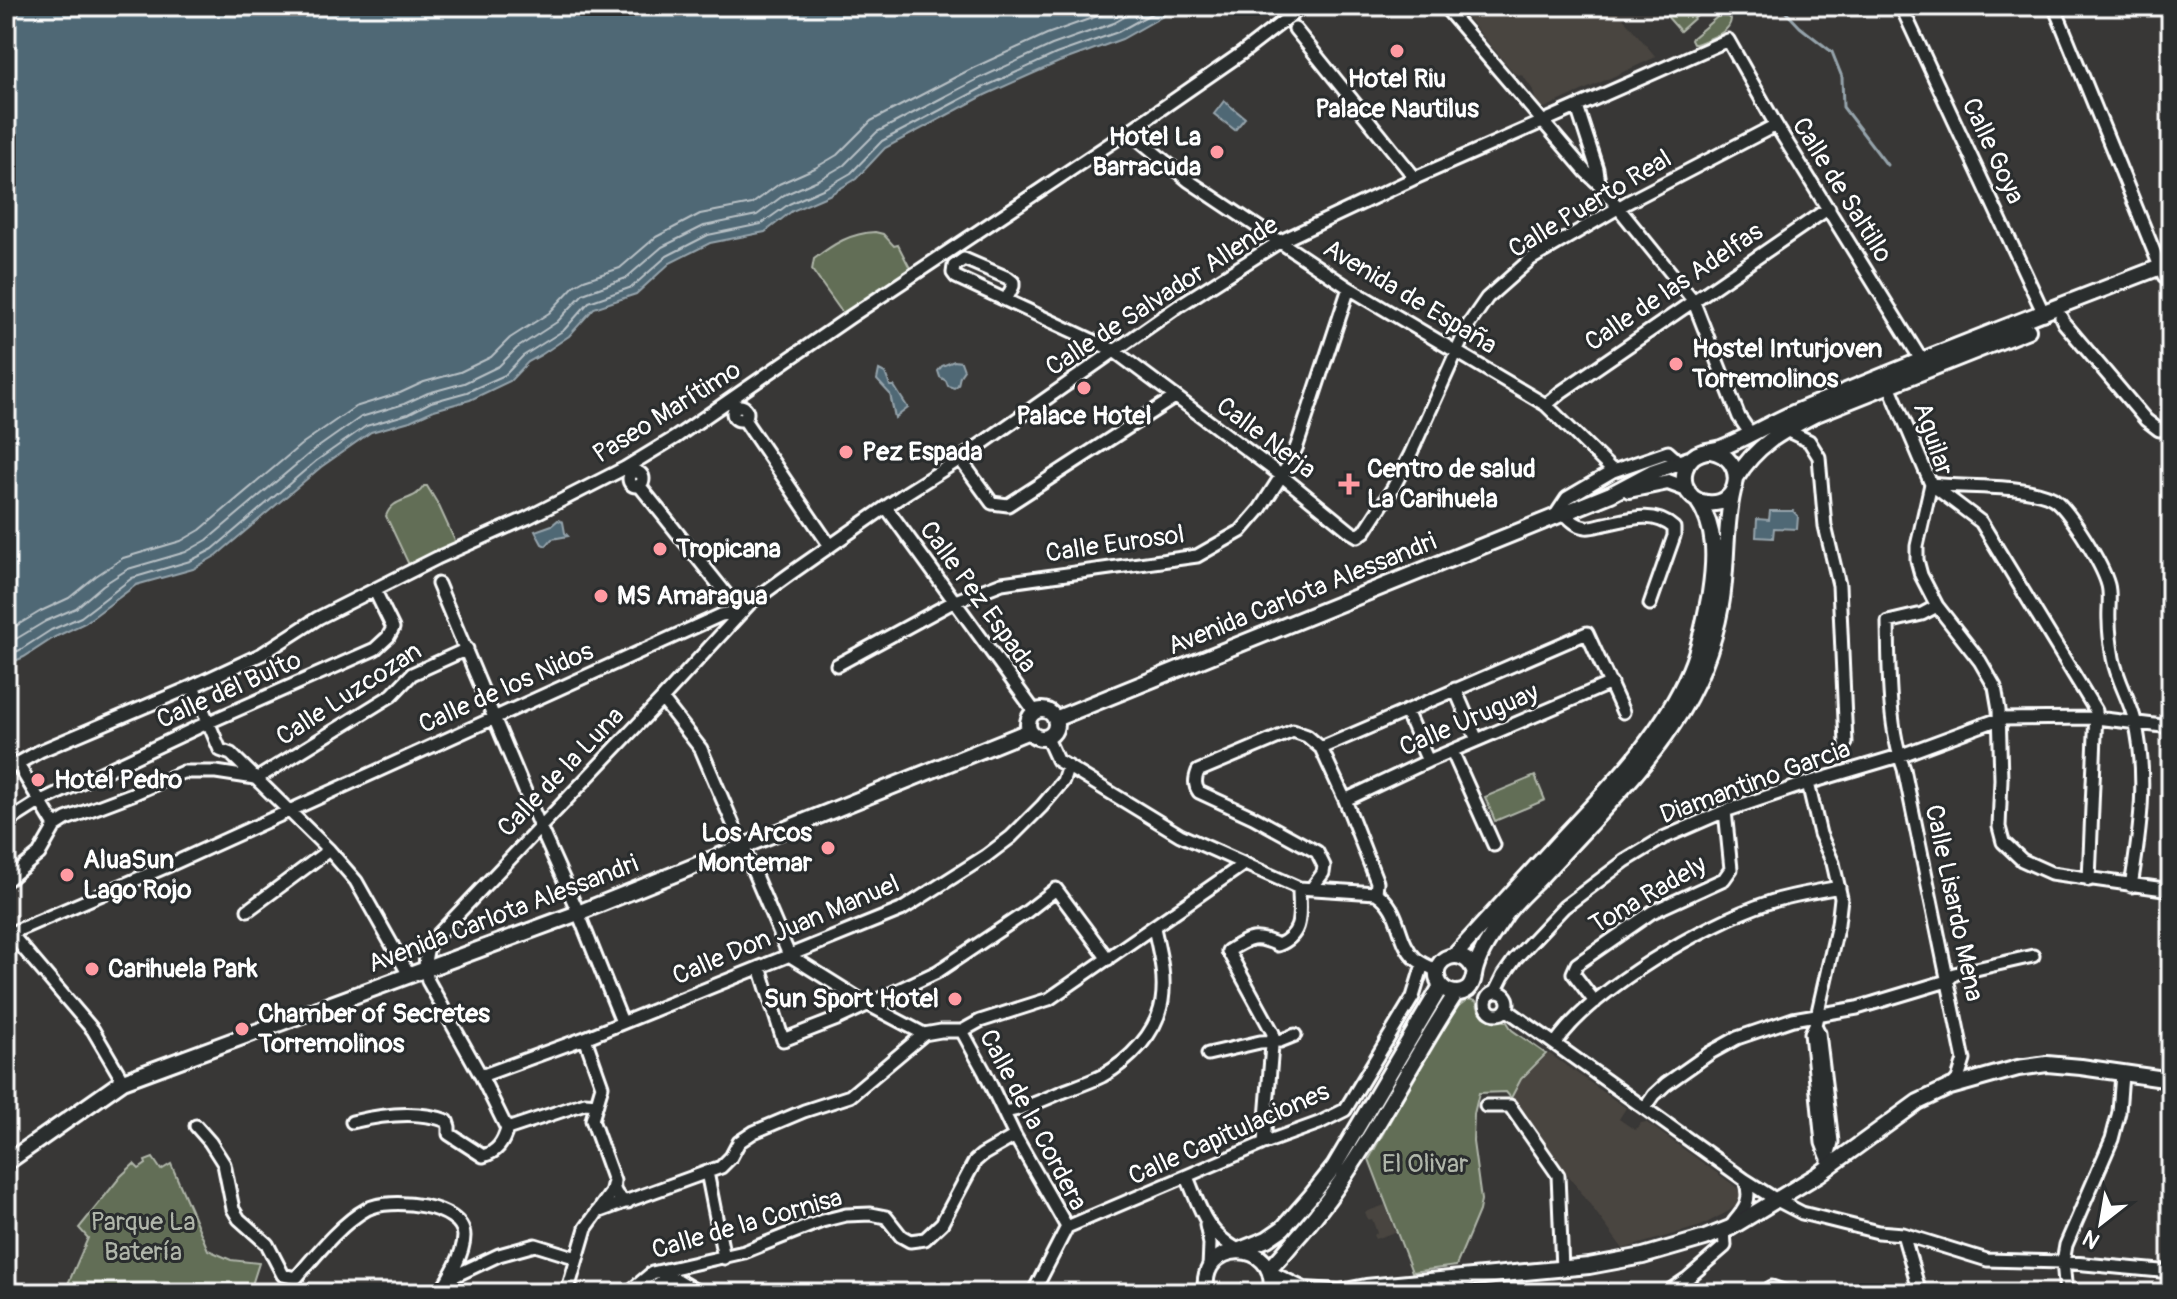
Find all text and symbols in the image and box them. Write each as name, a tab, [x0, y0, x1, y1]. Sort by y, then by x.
marker: Hotel Riu Palace Nautilus	[1388, 42, 1406, 60]
place label: Hotel Riu Palace Nautilus	[1315, 63, 1479, 125]
street label: Calle Goya	[1955, 93, 2031, 209]
street label: Calle de Saltillo	[1785, 111, 1899, 269]
place label: Hotel La Barracuda	[1092, 121, 1201, 183]
marker: Hotel La Barracuda	[1208, 143, 1226, 161]
street label: Calle Puerto Real	[1503, 143, 1677, 265]
street label: Calle de Salvador Allende	[1040, 209, 1284, 383]
street label: Calle de las Adelfas	[1579, 215, 1770, 358]
street label: Avenida de España	[1317, 233, 1503, 361]
place label: Hostel Inturjoven Torremolinos	[1691, 333, 1883, 395]
street label: Paseo Marítimo	[587, 354, 747, 470]
marker: Hostel Inturjoven Torremolinos	[1667, 355, 1685, 373]
marker: Palace Hotel	[1075, 379, 1093, 397]
street label: Calle Nerja	[1210, 390, 1322, 486]
street label: Aguilar	[1906, 398, 1961, 480]
place label: Palace Hotel	[1016, 400, 1152, 432]
place label: Pez Espada	[862, 436, 983, 468]
marker: Pez Espada	[837, 443, 855, 461]
place label: Centro de salud La Carihuela	[1367, 453, 1536, 515]
marker: Centro de salud La Carihuela	[1338, 473, 1360, 495]
street label: Calle Pez Espada	[912, 515, 1044, 679]
street label: Calle Eurosol	[1043, 518, 1187, 570]
street label: Avenida Carlota Alessandri	[1163, 525, 1441, 663]
place label: Tropicana	[675, 533, 781, 565]
marker: Tropicana	[651, 540, 669, 558]
place label: MS Amaragua	[617, 580, 768, 612]
marker: MS Amaragua	[592, 587, 610, 605]
street label: Calle Luzcozan	[270, 635, 428, 753]
street label: Calle de los Nidos	[414, 635, 599, 741]
street label: Calle del Bulto	[152, 644, 306, 736]
street label: Calle Uruguay	[1395, 676, 1543, 764]
street label: Calle de la Luna	[491, 700, 631, 844]
street label: Diamantino Garcia	[1656, 733, 1854, 831]
place label: Hotel Pedro	[54, 764, 182, 796]
marker: Hotel Pedro	[29, 771, 47, 789]
street label: Calle Lisardo Mena	[1918, 802, 1990, 1004]
place label: Los Arcos Montemar	[698, 817, 813, 879]
marker: Los Arcos Montemar	[819, 839, 837, 857]
place label: AluaSun Lago Rojo	[83, 844, 191, 906]
street label: Avenida Carlota Alessandri	[363, 848, 643, 980]
street label: Tona Radely	[1584, 849, 1712, 941]
marker: AluaSun Lago Rojo	[58, 866, 76, 884]
street label: Calle Don Juan Manuel	[668, 868, 904, 992]
place label: Carihuela Park	[108, 953, 259, 985]
marker: Carihuela Park	[83, 960, 101, 978]
place label: Sun Sport Hotel	[764, 983, 939, 1015]
marker: Sun Sport Hotel	[946, 990, 964, 1008]
place label: Chamber of Secretes Torremolinos	[257, 998, 490, 1060]
marker: Chamber of Secretes Torremolinos	[233, 1020, 251, 1038]
street label: Calle de la Cordera	[972, 1024, 1094, 1216]
street label: Calle Capitulaciones	[1124, 1075, 1335, 1193]
park label: El Olivar	[1382, 1148, 1469, 1180]
street label: Calle de la Cornisa	[648, 1182, 846, 1266]
north arrow	[2061, 1183, 2141, 1263]
park label: Parque La Batería	[90, 1206, 196, 1268]
text: N	[2078, 1223, 2105, 1255]

